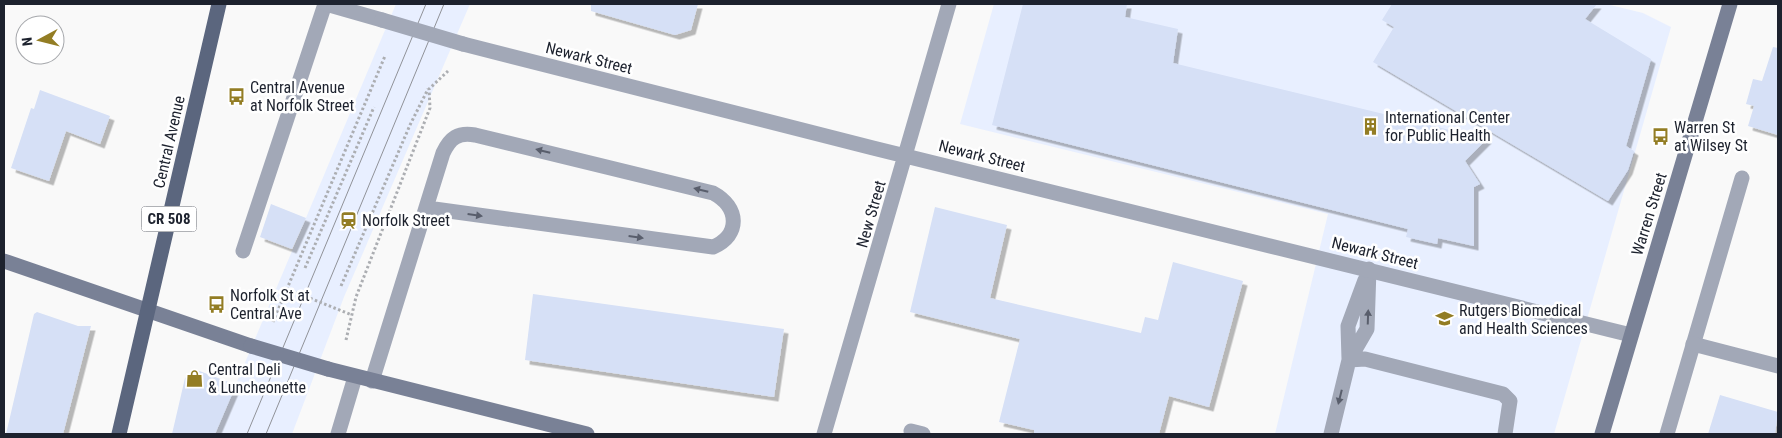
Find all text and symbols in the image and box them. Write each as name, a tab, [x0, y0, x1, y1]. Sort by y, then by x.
north arrow	[15, 15, 65, 65]
text: N	[19, 36, 36, 47]
street label: Newark Street	[544, 38, 635, 78]
place label: Central Avenue at Norfolk Street	[250, 78, 354, 115]
bus stop icon: Central Avenue at Norfolk Street	[226, 86, 246, 106]
street label: Central Avenue	[149, 94, 189, 190]
place label: International Center for Public Health	[1385, 108, 1510, 145]
building icon: International Center for Public Health	[1361, 116, 1381, 136]
place label: Warren St at Wilsey St	[1674, 118, 1748, 155]
bus stop icon: Warren St at Wilsey St	[1650, 126, 1670, 146]
street label: Newark Street	[937, 136, 1028, 176]
one-way arrow	[535, 147, 550, 155]
street label: Warren Street	[1627, 170, 1671, 258]
street label: New Street	[852, 178, 890, 250]
one-way arrow	[693, 186, 708, 194]
road number: CR 508	[142, 206, 196, 232]
station icon: Norfolk Street	[338, 210, 358, 230]
place label: Norfolk Street	[362, 211, 450, 230]
one-way arrow	[467, 211, 483, 219]
one-way arrow	[628, 233, 644, 241]
street label: Newark Street	[1330, 233, 1421, 273]
place label: Norfolk St at Central Ave	[230, 286, 310, 323]
bus stop icon: Norfolk St at Central Ave	[206, 294, 226, 314]
place label: Rutgers Biomedical and Health Sciences	[1459, 301, 1588, 338]
one-way arrow	[1364, 309, 1372, 325]
school or university icon: Rutgers Biomedical and Health Sciences	[1435, 309, 1455, 329]
place label: Central Deli & Luncheonette	[208, 360, 306, 397]
shop icon: Central Deli & Luncheonette	[184, 368, 204, 388]
one-way arrow	[1336, 390, 1344, 405]

